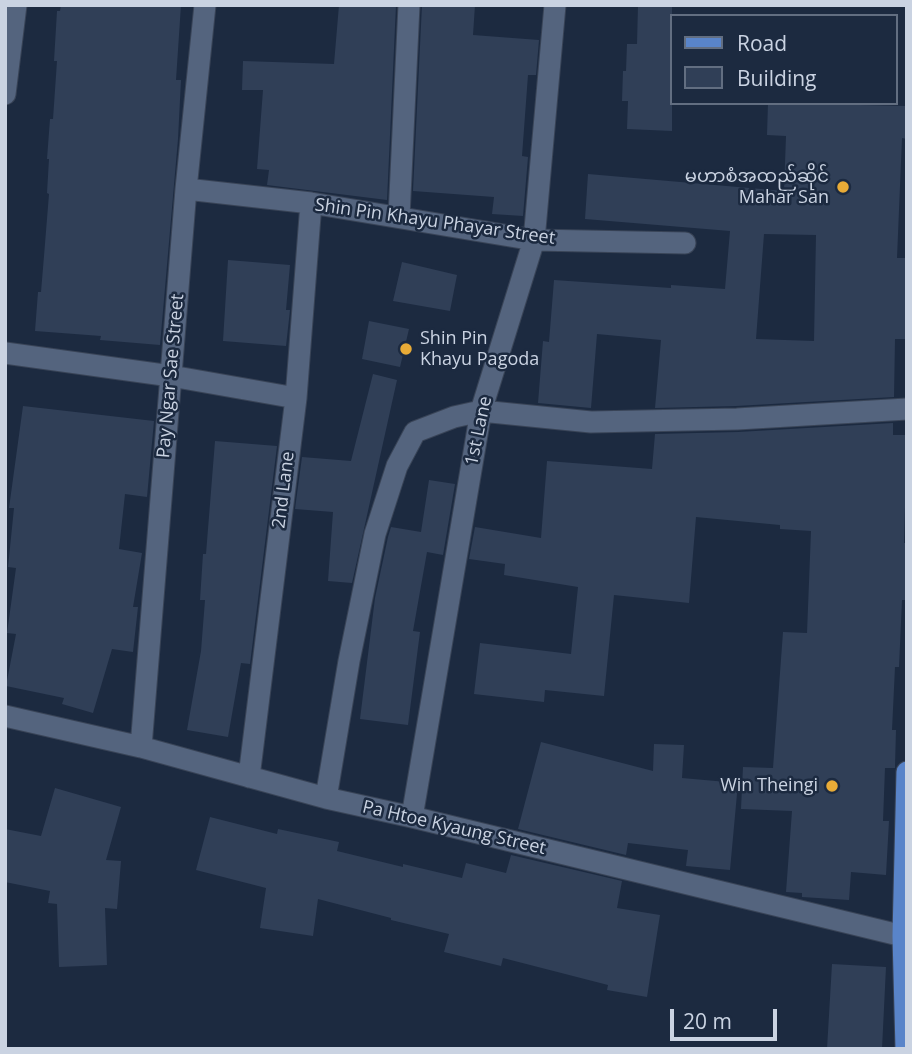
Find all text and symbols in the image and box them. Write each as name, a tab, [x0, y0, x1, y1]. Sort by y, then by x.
legend	[670, 14, 898, 105]
text: Road	[737, 29, 787, 57]
text: Building	[737, 64, 816, 92]
place label: မဟာစံအထည်ဆိုင် Mahar San	[685, 166, 829, 208]
marker: မဟာစံအထည်ဆိုင် Mahar San	[835, 179, 851, 195]
street label: Shin Pin Khayu Phayar Street	[314, 194, 556, 250]
street label: Pay Ngar Sae Street	[153, 293, 189, 459]
place label: Shin Pin Khayu Pagoda	[420, 328, 539, 370]
marker: Shin Pin Khayu Pagoda	[398, 341, 414, 357]
street label: 1st Lane	[461, 394, 497, 468]
street label: 2nd Lane	[269, 450, 299, 530]
place label: Win Theingi	[720, 775, 818, 797]
marker: Win Theingi	[824, 778, 840, 794]
street label: Pa Htoe Kyaung Street	[360, 796, 548, 860]
scale bar	[674, 995, 781, 1038]
text: 20 m	[683, 1007, 732, 1035]

